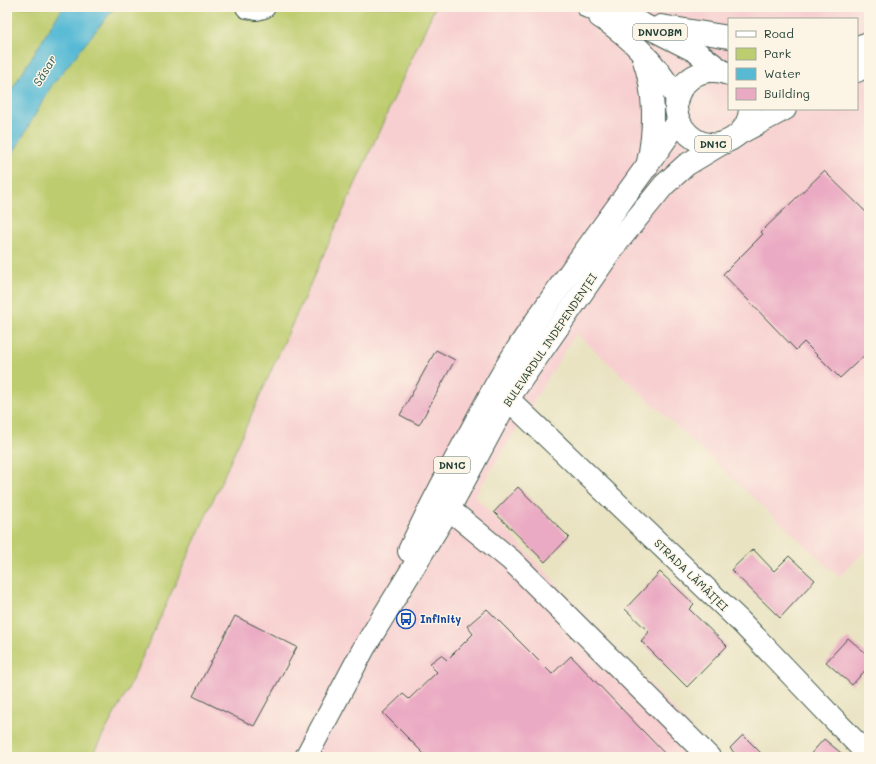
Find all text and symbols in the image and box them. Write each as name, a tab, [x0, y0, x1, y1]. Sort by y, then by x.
legend	[728, 18, 858, 110]
road number: DNVOBM	[633, 24, 687, 40]
text: Road	[764, 25, 794, 41]
text: Park	[764, 45, 791, 61]
water label: Săsar	[29, 52, 60, 89]
text: Water	[764, 65, 801, 81]
text: Building	[764, 85, 810, 101]
road number: DN1C	[695, 136, 731, 152]
street label: BULEVARDUL INDEPENDENȚEI	[499, 270, 600, 409]
road number: DN1C	[434, 457, 470, 473]
street label: STRADA LĂMÂIȚEI	[651, 535, 732, 614]
bus stop icon: Infinity	[395, 608, 417, 630]
place label: Infinity	[420, 611, 461, 626]

